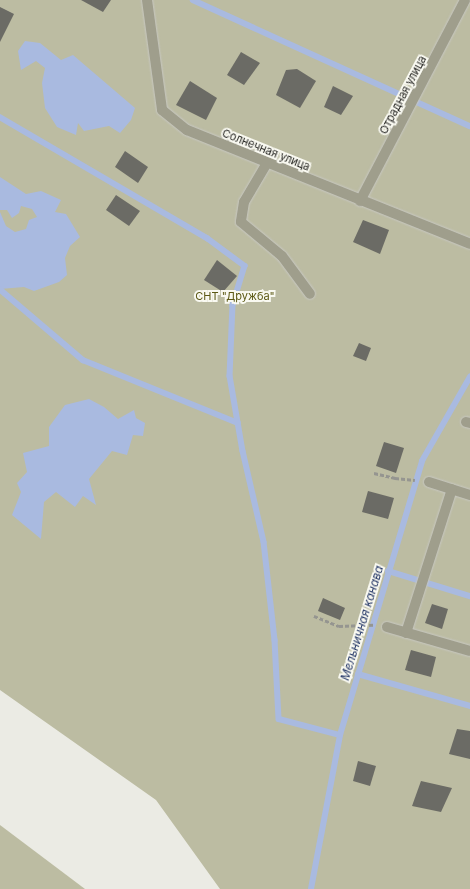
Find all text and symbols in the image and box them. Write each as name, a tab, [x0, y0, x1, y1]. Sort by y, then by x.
street label: Отрадная улица	[377, 54, 429, 136]
street label: Солнечная улица	[220, 126, 312, 174]
park label: СНТ "Дружба"	[195, 289, 275, 303]
water label: Мельничная канава	[338, 564, 386, 682]

